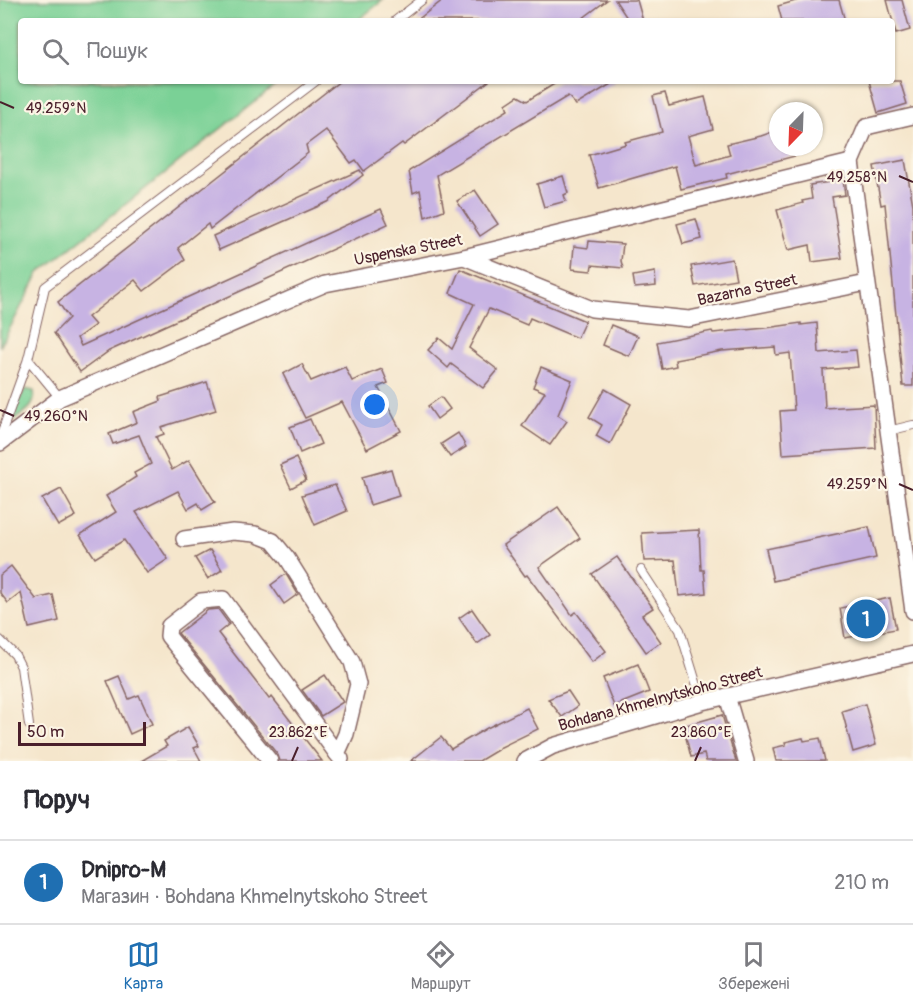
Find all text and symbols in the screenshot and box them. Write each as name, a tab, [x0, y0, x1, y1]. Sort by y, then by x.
search box	[18, 18, 895, 84]
icon: search	[39, 35, 72, 68]
text: Пошук	[87, 37, 148, 65]
text: 49.259°N	[26, 99, 86, 118]
north arrow	[769, 102, 823, 156]
text: 49.258°N	[827, 168, 887, 187]
street label: Uspenska Street	[352, 230, 464, 270]
street label: Bazarna Street	[696, 270, 799, 310]
your location	[360, 390, 389, 419]
text: 49.260°N	[24, 407, 88, 426]
text: 49.259°N	[827, 475, 887, 494]
pin: 1	[846, 596, 886, 642]
street label: Bohdana Khmelnytskoho Street	[556, 662, 765, 736]
scale bar	[18, 719, 146, 746]
text: 50 m	[27, 722, 64, 742]
text: 23.862°E	[269, 723, 328, 742]
text: 23.860°E	[671, 723, 731, 742]
text: Поруч	[24, 784, 90, 816]
text: Dnipro-M	[81, 856, 166, 884]
text: 1	[40, 870, 47, 895]
text: 210 m	[834, 870, 889, 895]
text: Магазин · Bohdana Khmelnytskoho Street	[81, 884, 427, 909]
tab: Карта	[124, 938, 163, 994]
tab: Маршрут	[411, 938, 471, 994]
tab: Збережені	[718, 938, 789, 994]

